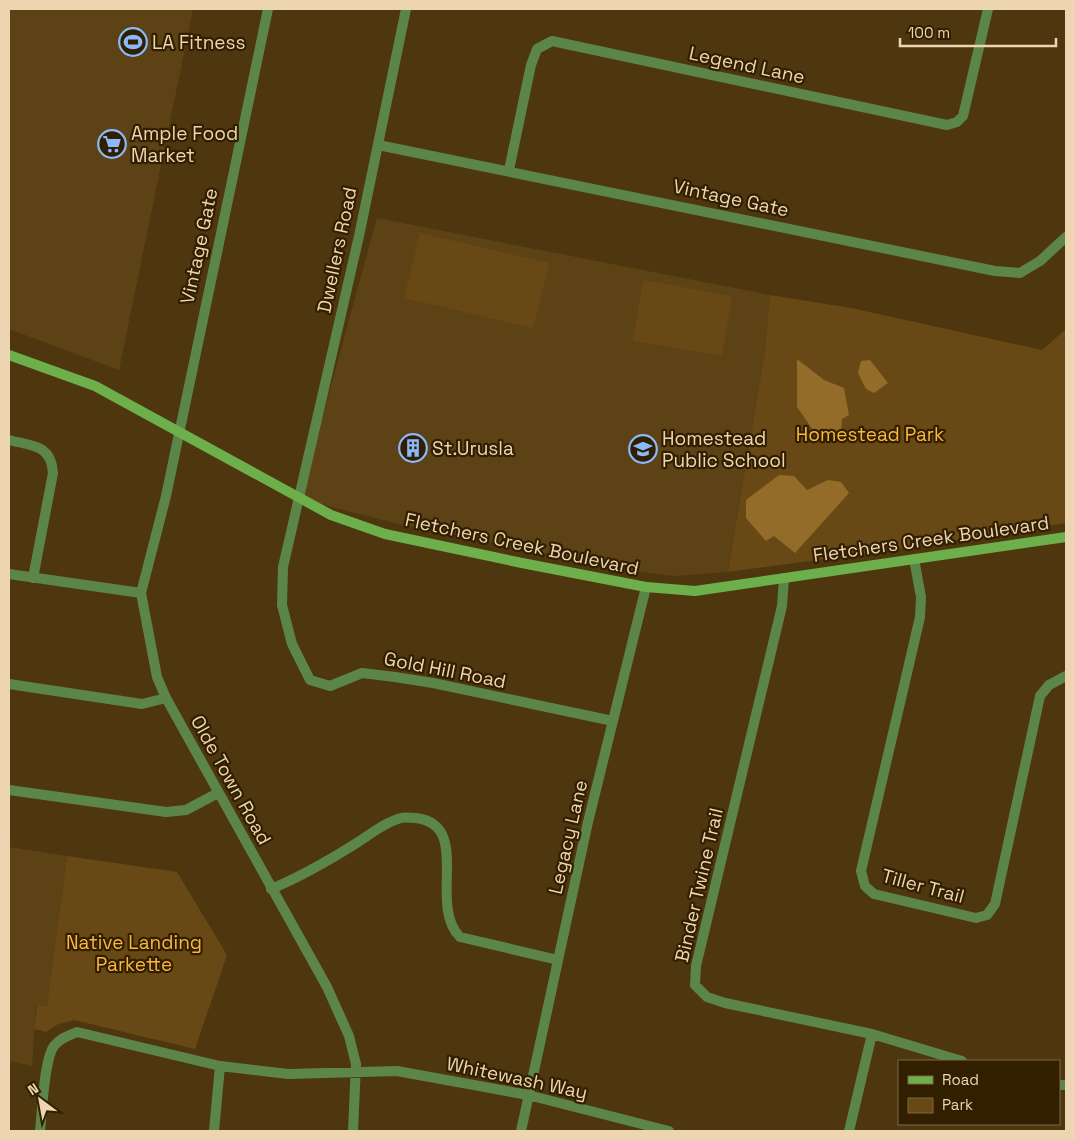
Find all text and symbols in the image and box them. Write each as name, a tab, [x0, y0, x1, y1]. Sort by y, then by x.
scale bar	[900, 15, 1056, 47]
text: 100 m	[908, 23, 950, 42]
sports icon: LA Fitness	[118, 27, 148, 57]
place label: LA Fitness	[152, 30, 246, 55]
street label: Legend Lane	[687, 41, 807, 89]
place label: Ample Food Market	[131, 121, 238, 168]
supermarket icon: Ample Food Market	[97, 129, 127, 159]
street label: Vintage Gate	[671, 174, 791, 222]
street label: Dwellers Road	[311, 185, 363, 315]
street label: Vintage Gate	[175, 186, 223, 306]
park label: Homestead Park	[796, 422, 944, 447]
place label: Homestead Public School	[662, 426, 786, 473]
building icon: St.Urusla	[398, 433, 428, 463]
school or university icon: Homestead Public School	[628, 434, 658, 464]
place label: St.Urusla	[432, 436, 514, 461]
street label: Fletchers Creek Boulevard	[403, 507, 641, 581]
street label: Fletchers Creek Boulevard	[811, 510, 1051, 568]
street label: Gold Hill Road	[382, 646, 508, 694]
street label: Olde Town Road	[185, 711, 277, 849]
street label: Legacy Lane	[543, 777, 593, 897]
street label: Binder Twine Trail	[669, 805, 729, 965]
street label: Tiller Trail	[879, 863, 967, 909]
park label: Native Landing Parkette	[66, 930, 202, 977]
street label: Whitewash Way	[444, 1051, 590, 1105]
legend	[898, 1060, 1060, 1125]
text: Road	[942, 1070, 979, 1089]
north arrow	[15, 1075, 65, 1125]
text: N	[24, 1079, 42, 1099]
text: Park	[942, 1095, 973, 1114]

